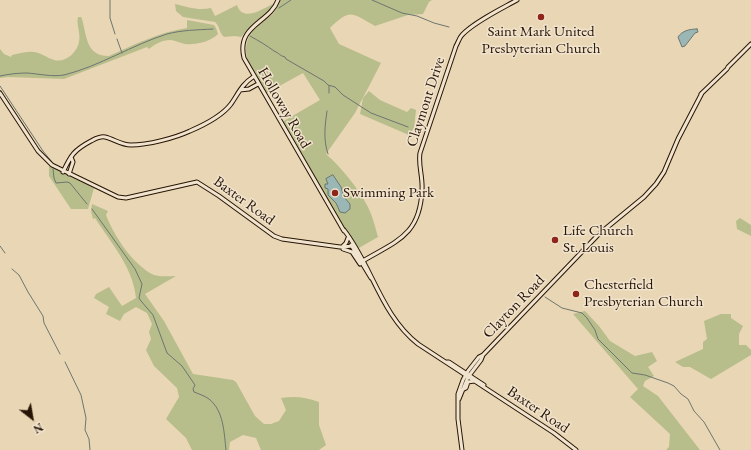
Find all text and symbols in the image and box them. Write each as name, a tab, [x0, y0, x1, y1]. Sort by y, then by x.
marker: Saint Mark United Presbyterian Church	[536, 12, 546, 22]
place label: Saint Mark United Presbyterian Church	[481, 23, 601, 58]
street label: Claymont Drive	[403, 55, 449, 149]
street label: Holloway Road	[254, 64, 314, 152]
street label: Baxter Road	[210, 173, 278, 229]
place label: Swimming Park	[343, 184, 434, 202]
marker: Swimming Park	[330, 188, 340, 198]
place label: Life Church St. Louis	[563, 222, 634, 257]
marker: Life Church St. Louis	[550, 235, 560, 245]
street label: Clayton Road	[479, 272, 549, 342]
place label: Chesterfield Presbyterian Church	[584, 276, 703, 311]
marker: Chesterfield Presbyterian Church	[571, 289, 581, 299]
street label: Baxter Road	[503, 383, 573, 437]
north arrow	[12, 398, 52, 438]
text: N	[31, 420, 46, 437]

